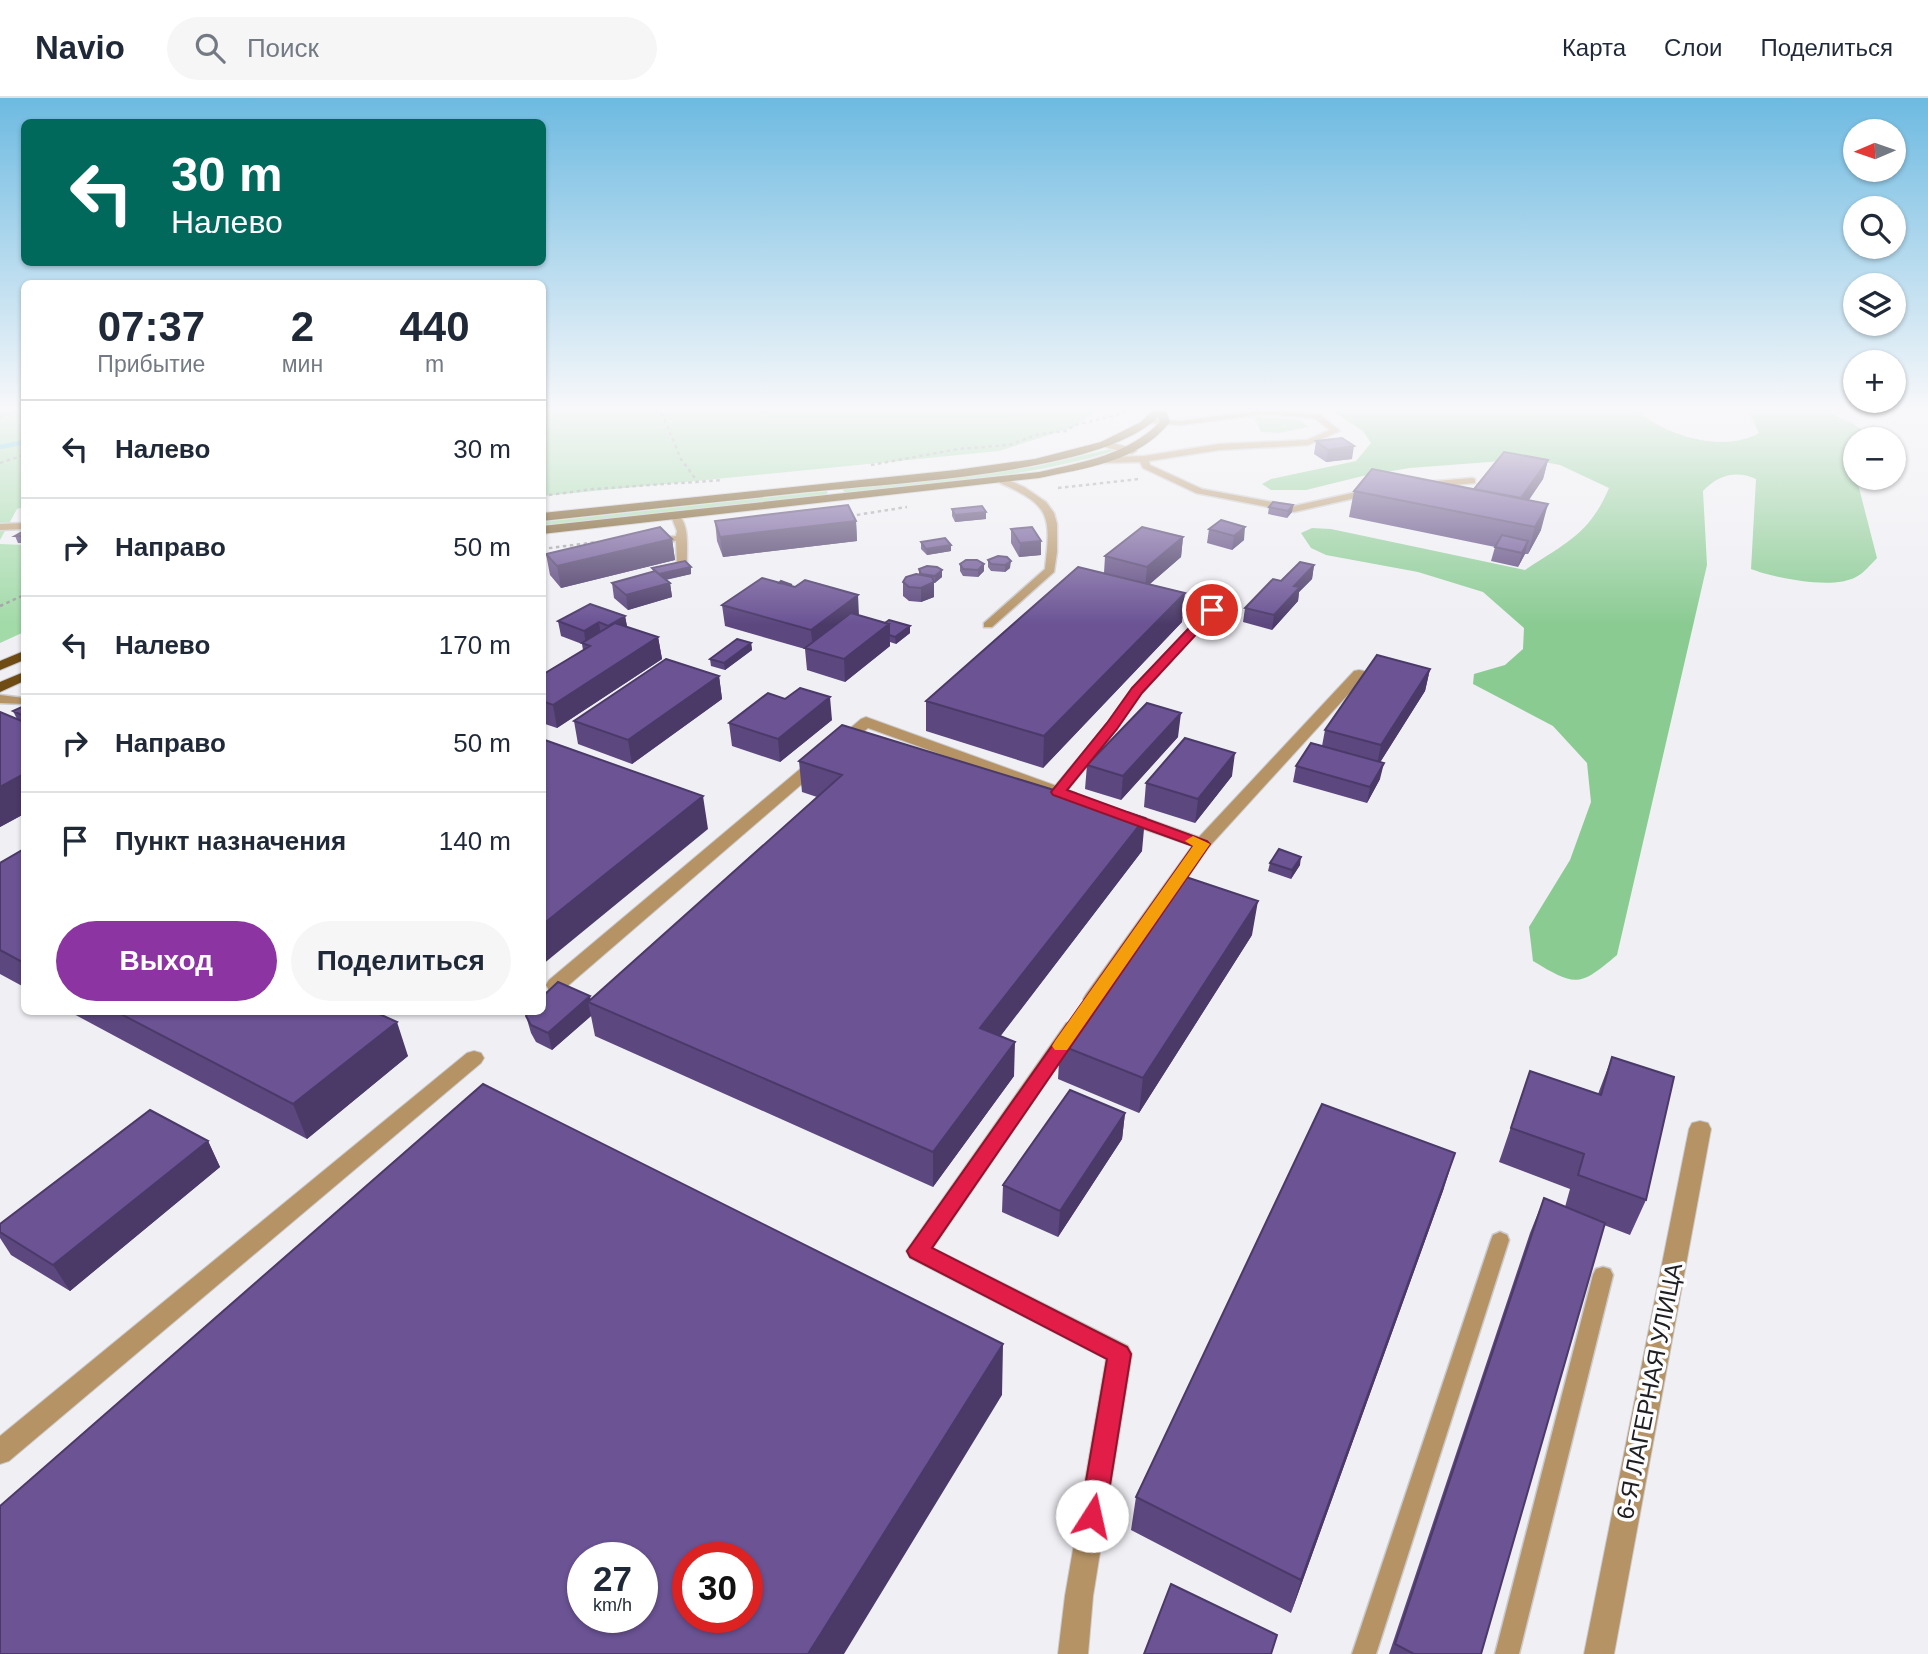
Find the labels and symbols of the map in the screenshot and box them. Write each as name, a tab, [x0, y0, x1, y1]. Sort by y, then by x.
north arrow	[1843, 119, 1906, 182]
pin	[1182, 580, 1242, 640]
street label: 6-Я ЛАГЕРНАЯ УЛИЦА	[1611, 1260, 1687, 1522]
position arrow	[1055, 1479, 1129, 1553]
speed limit sign: 30	[672, 1542, 763, 1633]

